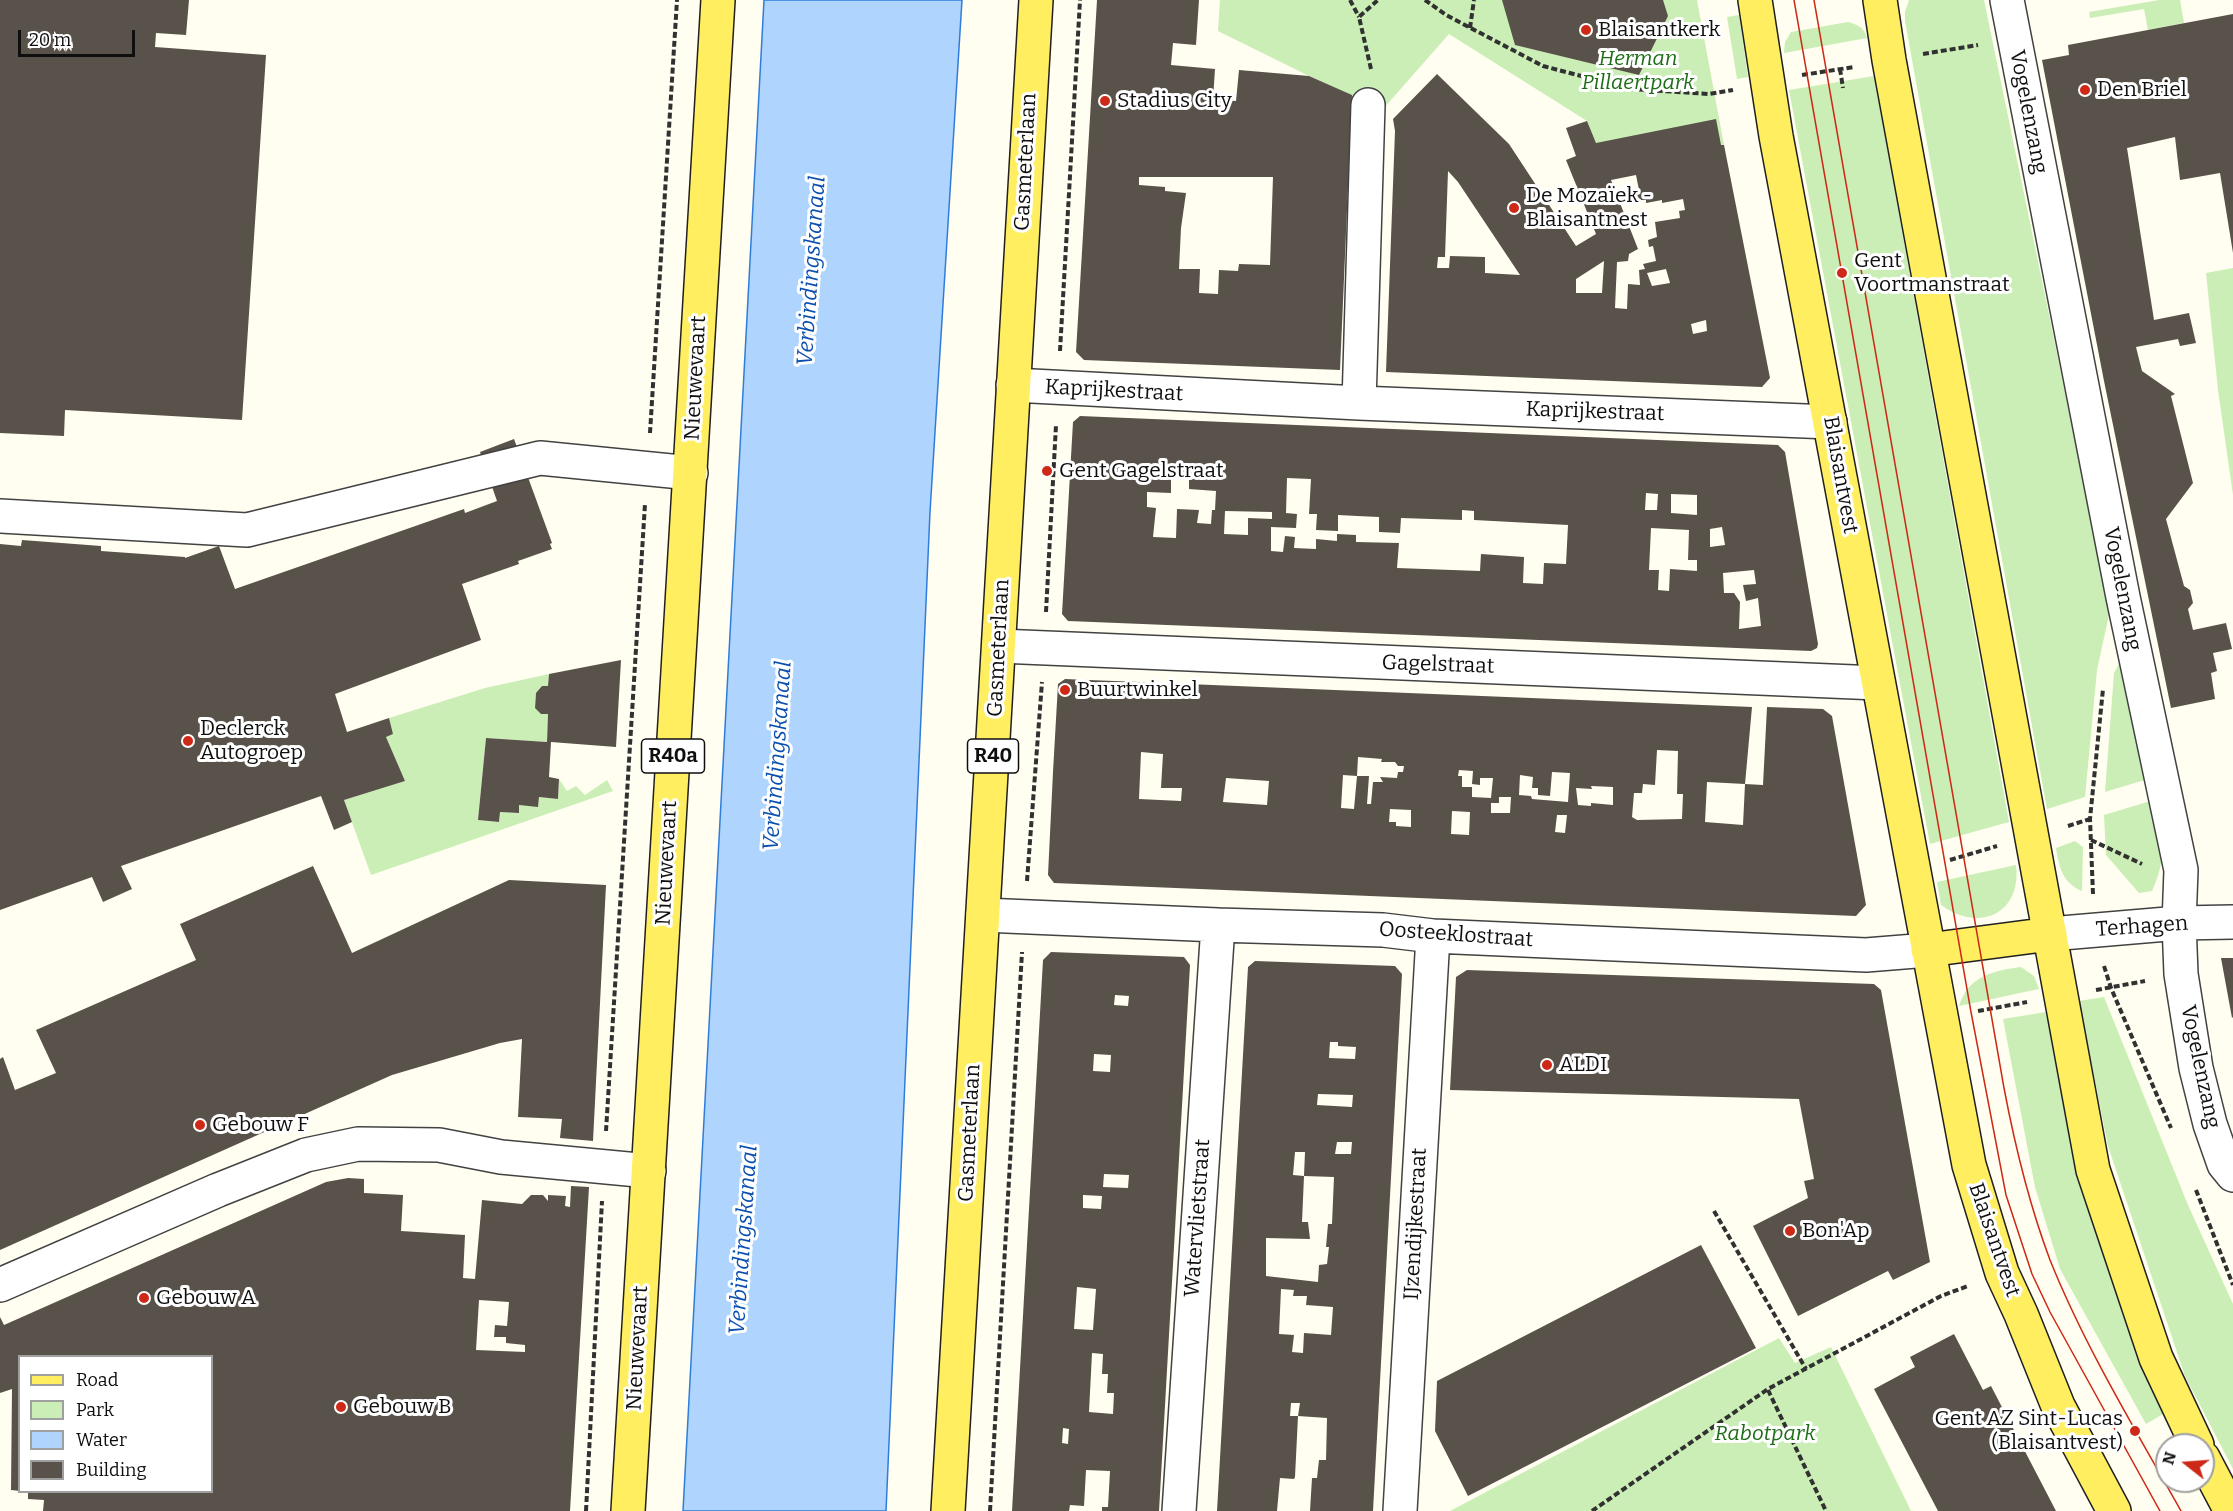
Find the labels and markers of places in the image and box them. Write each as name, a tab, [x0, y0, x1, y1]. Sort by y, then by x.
place label: Blaisantkerk	[1598, 17, 1720, 43]
marker: Blaisantkerk	[1579, 23, 1593, 37]
place label: Den Briel	[2097, 77, 2187, 103]
marker: Den Briel	[2078, 83, 2092, 97]
place label: Stadius City	[1117, 88, 1232, 114]
marker: Stadius City	[1098, 94, 1112, 108]
place label: De Mozaïek - Blaisantnest	[1526, 183, 1652, 233]
marker: De Mozaïek - Blaisantnest	[1507, 201, 1521, 215]
place label: Gent Voortmanstraat	[1854, 248, 2010, 298]
marker: Gent Voortmanstraat	[1835, 266, 1849, 280]
place label: Gent Gagelstraat	[1059, 458, 1224, 484]
marker: Gent Gagelstraat	[1040, 464, 1054, 478]
place label: Buurtwinkel	[1077, 677, 1198, 703]
marker: Buurtwinkel	[1058, 683, 1072, 697]
place label: Declerck Autogroep	[200, 716, 303, 766]
marker: Declerck Autogroep	[181, 734, 195, 748]
place label: ALDI	[1559, 1052, 1607, 1078]
marker: ALDI	[1540, 1058, 1554, 1072]
place label: Gebouw F	[212, 1112, 309, 1138]
marker: Gebouw F	[193, 1118, 207, 1132]
place label: Bon'Ap	[1802, 1218, 1869, 1244]
marker: Bon'Ap	[1783, 1224, 1797, 1238]
place label: Gebouw A	[156, 1285, 256, 1311]
marker: Gebouw A	[137, 1291, 151, 1305]
place label: Gebouw B	[353, 1394, 451, 1420]
marker: Gebouw B	[334, 1400, 348, 1414]
place label: Gent AZ Sint-Lucas (Blaisantvest)	[1934, 1406, 2123, 1456]
marker: Gent AZ Sint-Lucas (Blaisantvest)	[2128, 1424, 2142, 1438]

